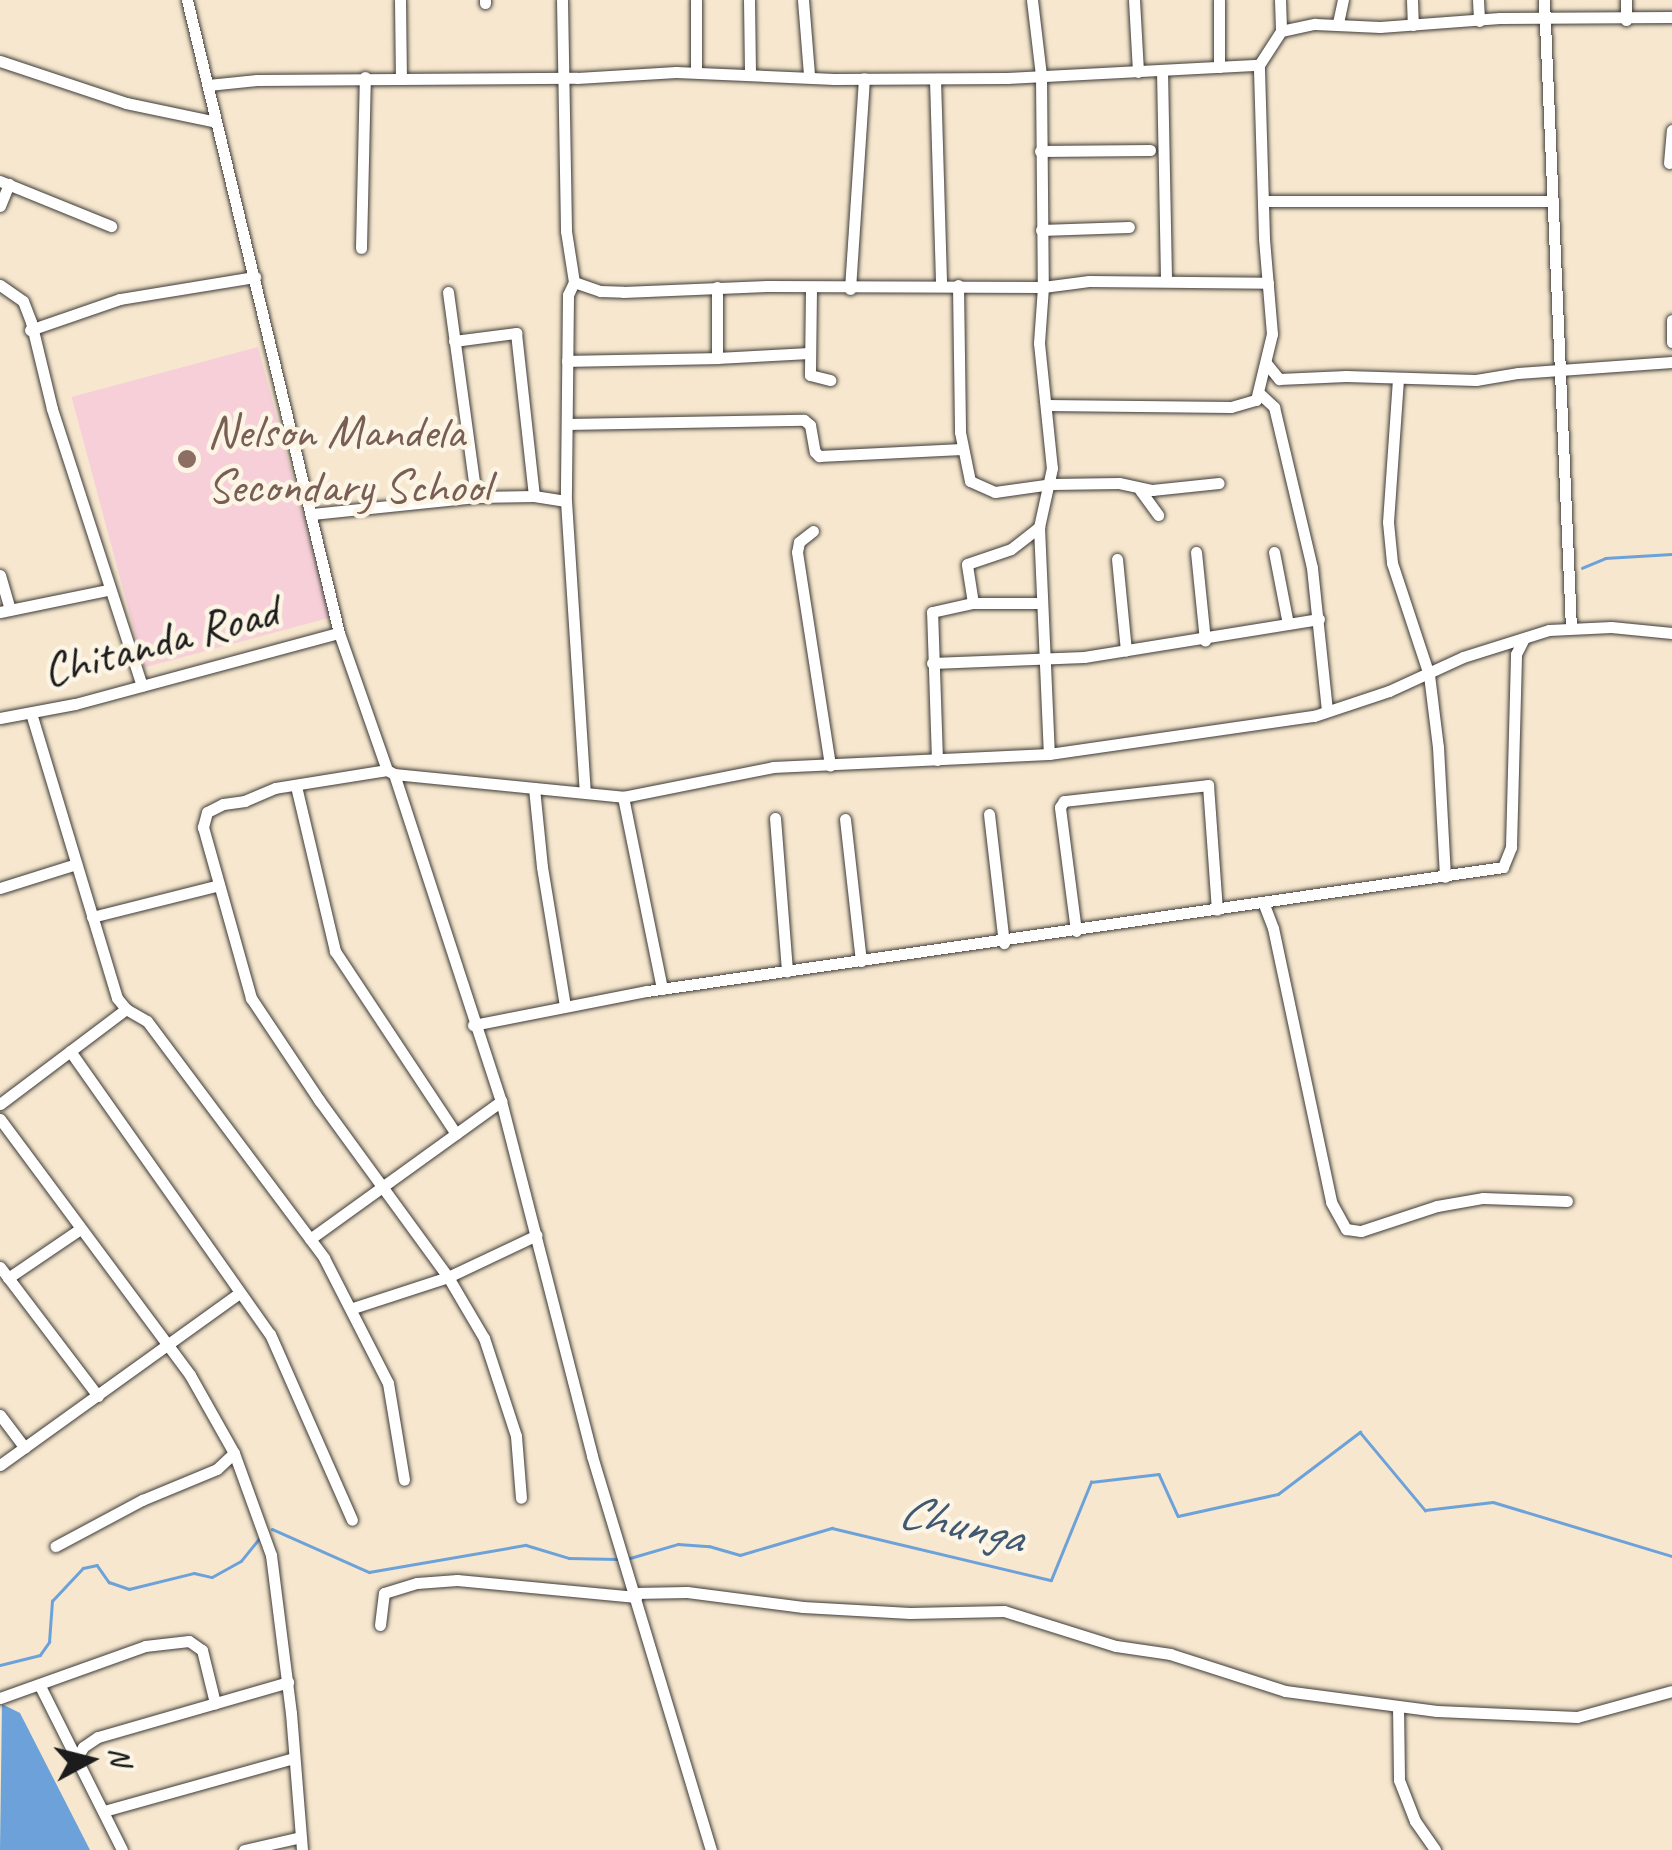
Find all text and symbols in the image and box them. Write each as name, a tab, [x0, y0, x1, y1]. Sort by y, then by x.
place label: Nelson Mandela Secondary School	[207, 402, 488, 515]
marker: Nelson Mandela Secondary School	[176, 448, 198, 470]
street label: Chitanda Road	[36, 582, 284, 700]
water label: Chunga	[893, 1480, 1029, 1566]
north arrow	[40, 1710, 140, 1810]
text: N	[102, 1746, 139, 1767]

